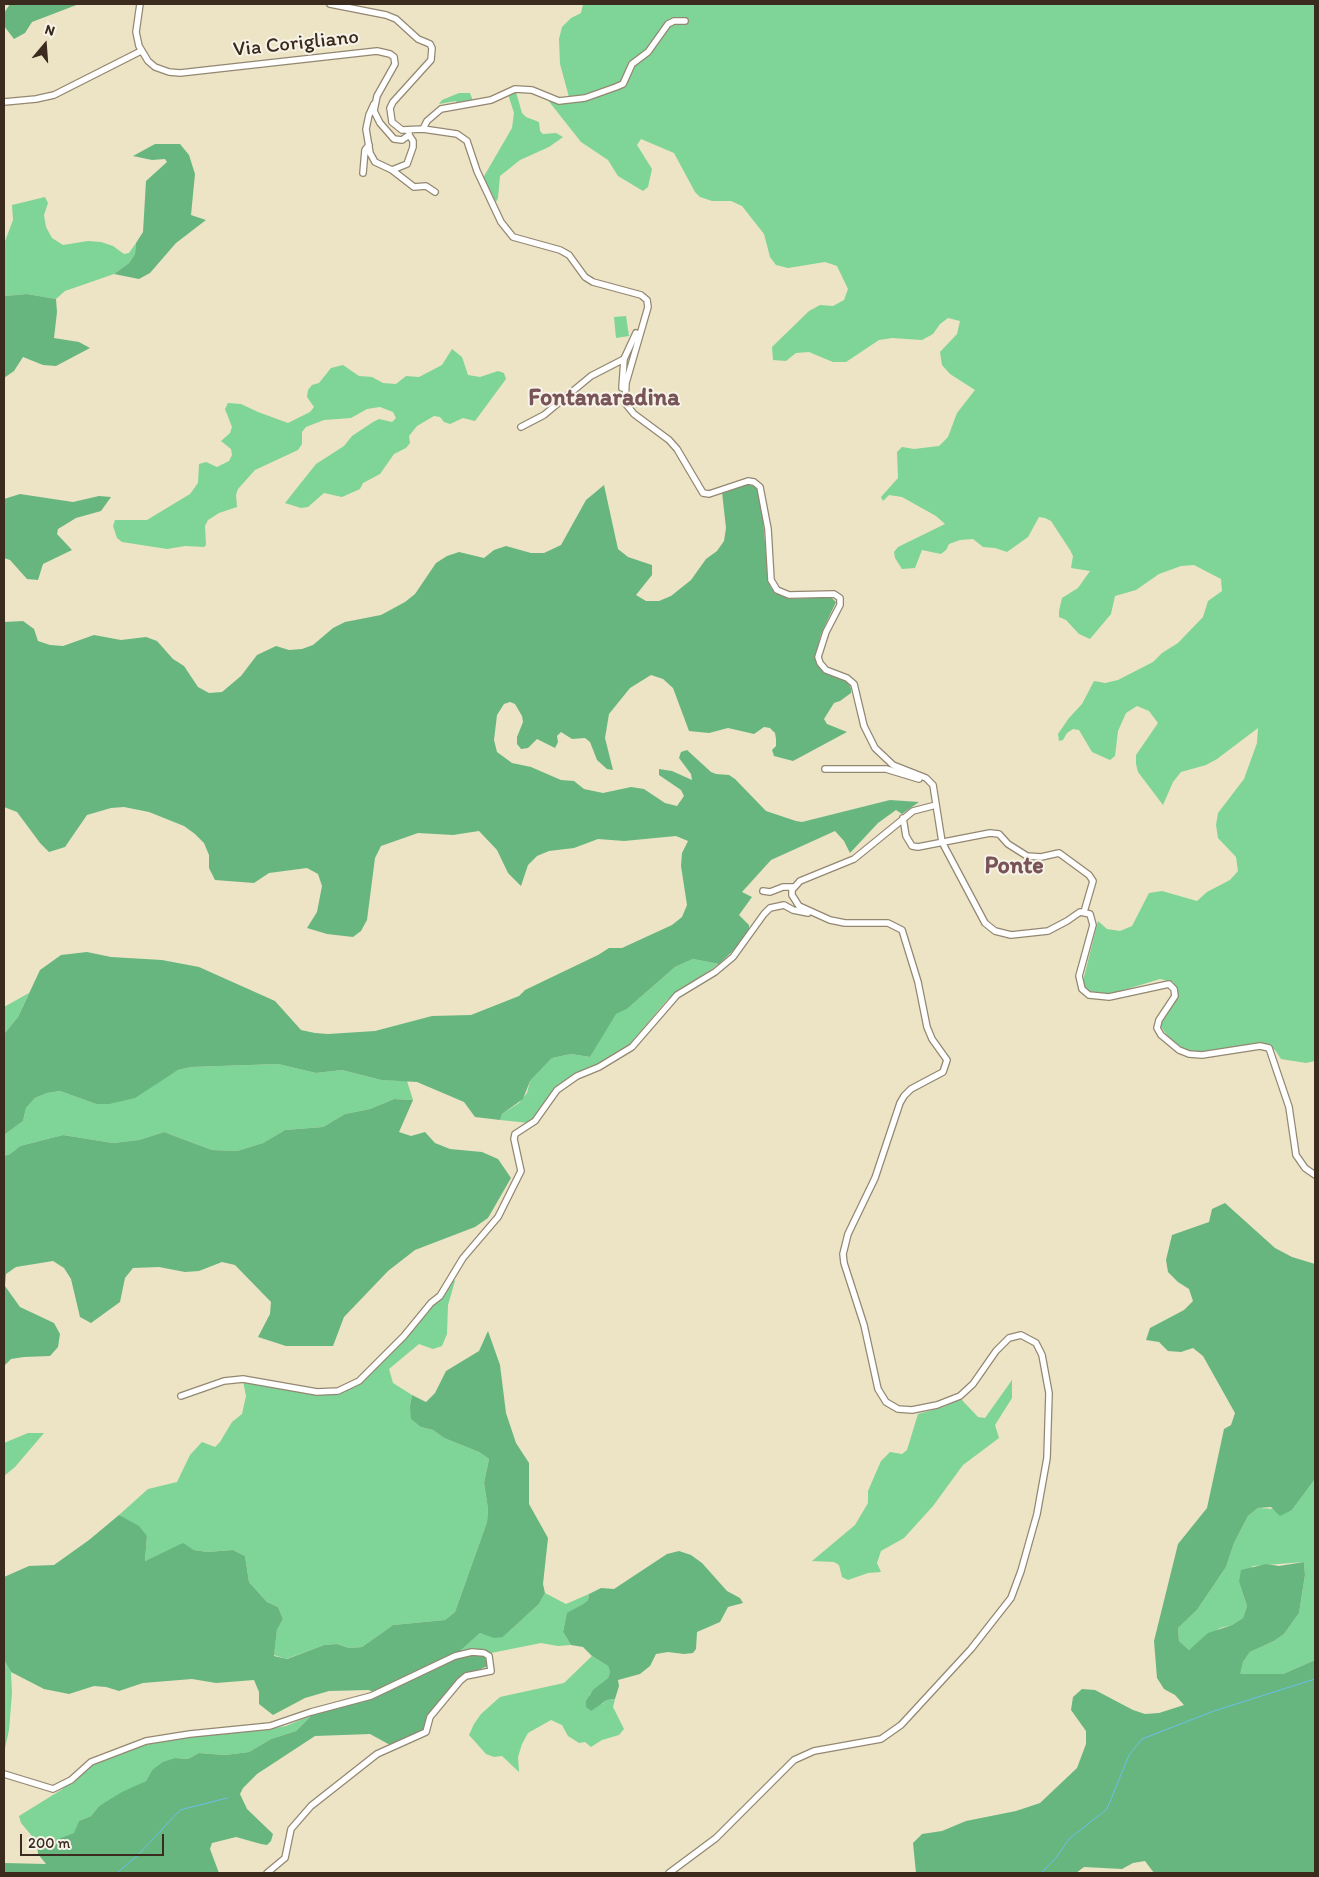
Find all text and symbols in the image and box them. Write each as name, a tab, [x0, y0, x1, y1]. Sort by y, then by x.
north arrow	[20, 20, 70, 70]
text: N	[43, 21, 57, 40]
street label: Via Corigliano	[232, 25, 360, 63]
district label: Fontanaradina	[528, 385, 680, 413]
district label: Ponte	[984, 853, 1044, 881]
scale bar	[22, 1824, 166, 1856]
text: 200 m	[28, 1834, 70, 1852]

